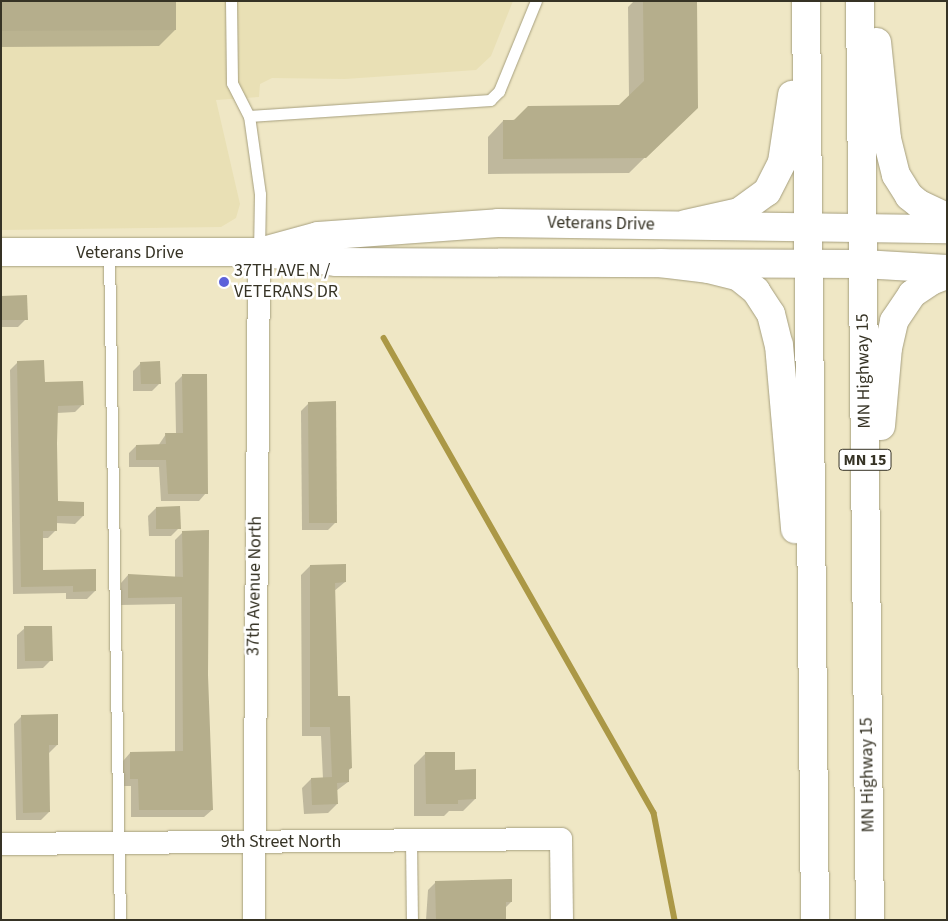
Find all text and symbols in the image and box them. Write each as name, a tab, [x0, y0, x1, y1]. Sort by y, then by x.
street label: Veterans Drive	[547, 212, 655, 236]
street label: Veterans Drive	[76, 242, 184, 264]
place label: 37TH AVE N / VETERANS DR	[234, 261, 338, 304]
marker: 37TH AVE N / VETERANS DR	[218, 276, 230, 288]
street label: MN Highway 15	[852, 313, 876, 429]
road number: MN 15	[838, 446, 892, 474]
street label: 37th Avenue North	[243, 516, 267, 656]
street label: MN Highway 15	[856, 717, 880, 833]
street label: 9th Street North	[221, 831, 341, 853]

